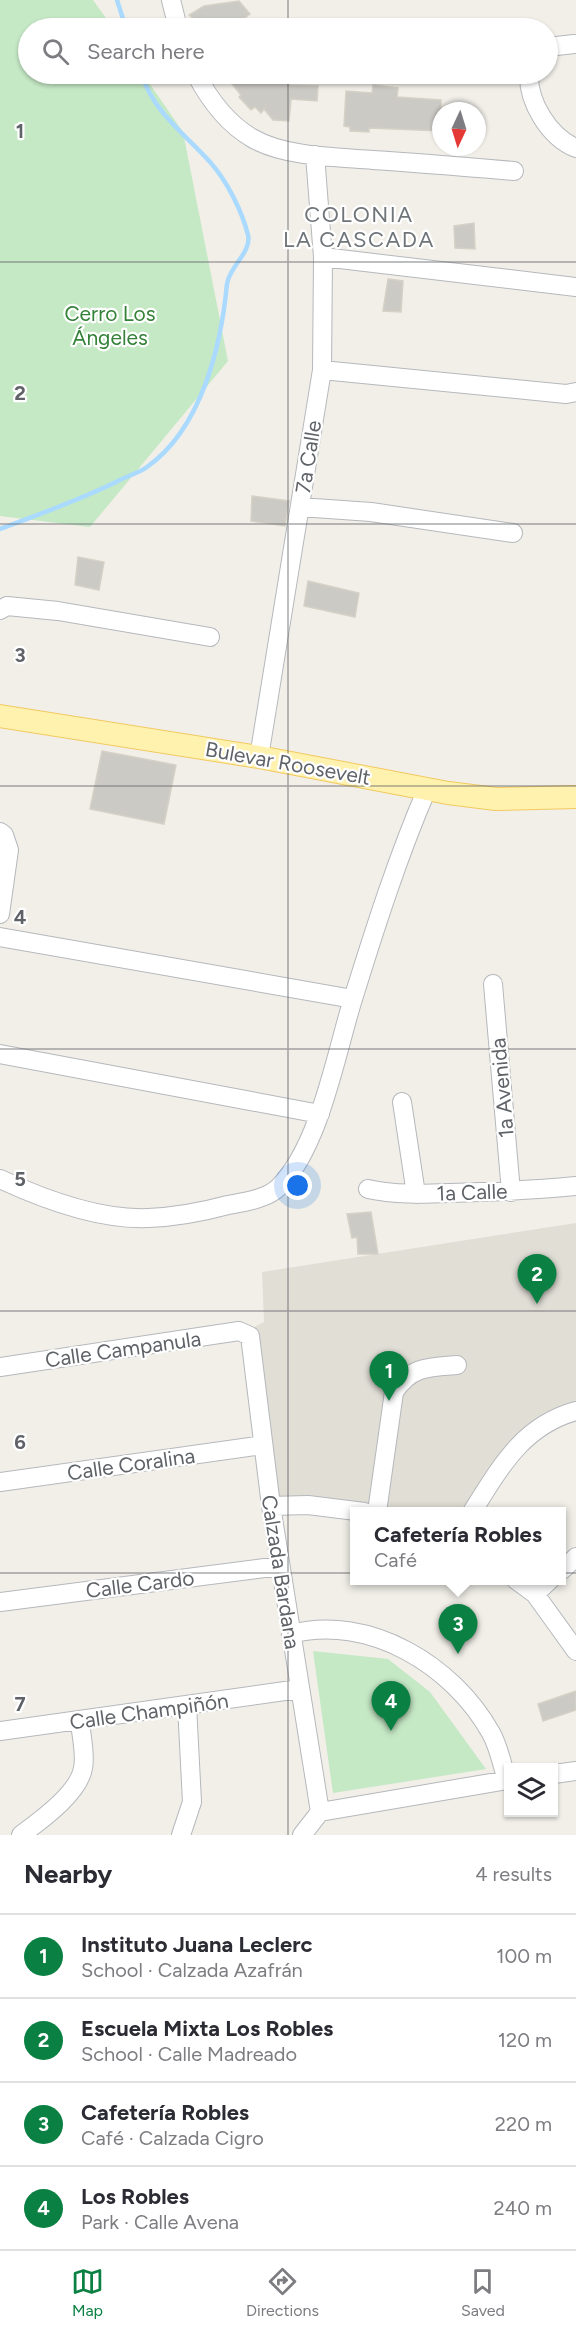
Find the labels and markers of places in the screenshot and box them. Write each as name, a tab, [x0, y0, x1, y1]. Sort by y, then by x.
pin: 2	[518, 1254, 556, 1304]
pin: 1	[370, 1352, 408, 1401]
pin: 3	[438, 1604, 478, 1654]
pin: 4	[372, 1682, 410, 1731]

